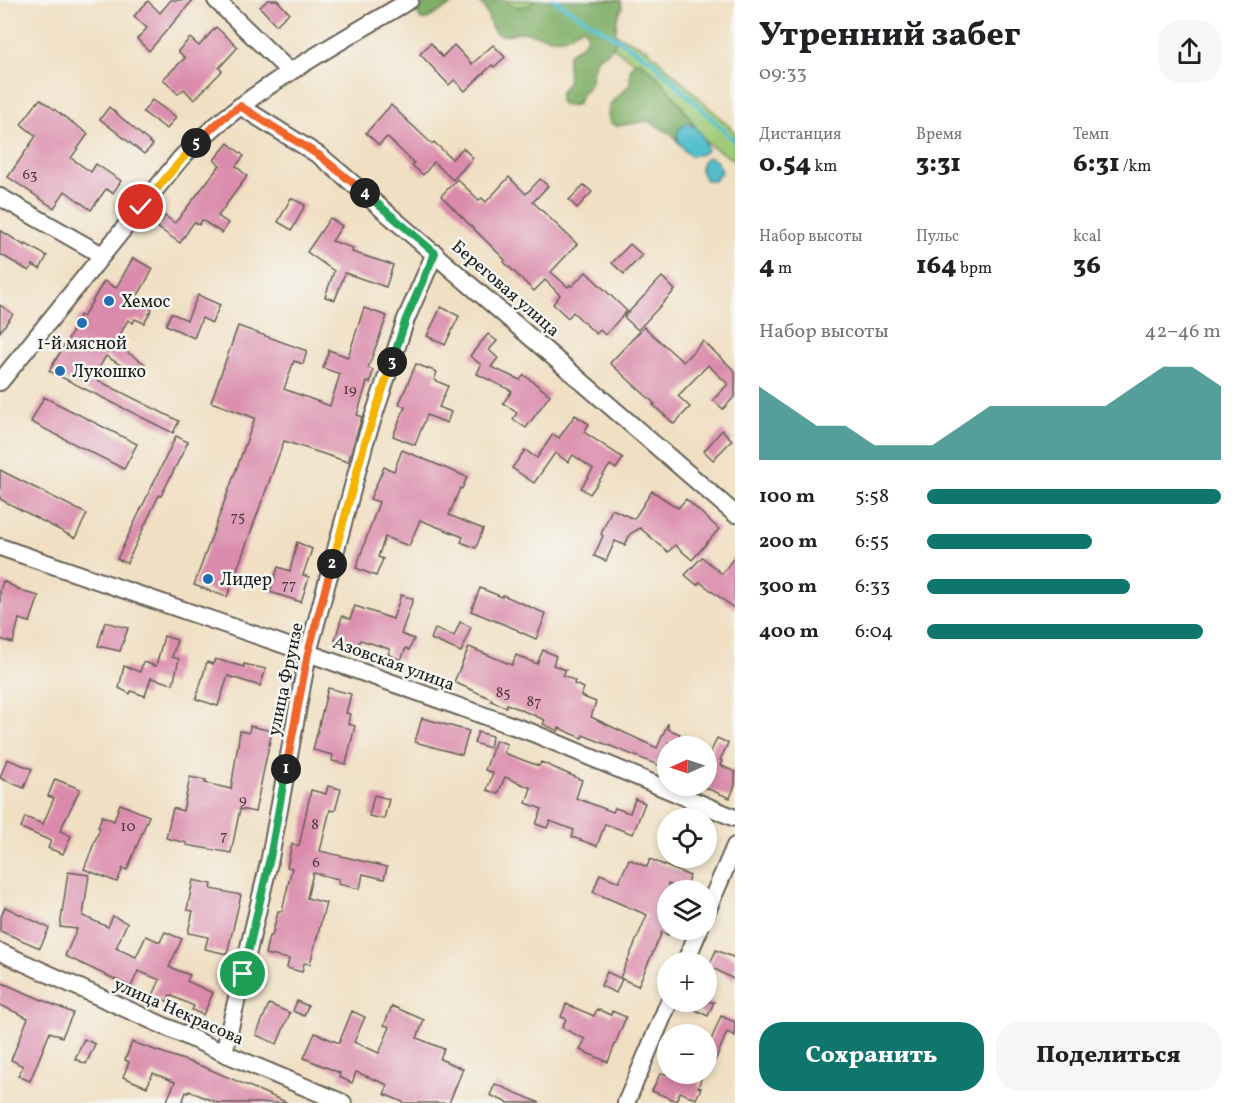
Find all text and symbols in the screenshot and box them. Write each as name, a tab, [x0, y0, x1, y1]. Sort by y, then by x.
text: Утренний забег	[759, 14, 1020, 60]
button: share	[1158, 20, 1221, 83]
text: 09:33	[759, 60, 807, 88]
text: Дистанция	[759, 124, 841, 146]
text: Время	[916, 124, 962, 146]
text: Темп	[1073, 124, 1109, 146]
pin: 5	[181, 128, 211, 158]
text: 5	[192, 132, 200, 154]
text: 0.54	[759, 146, 811, 182]
text: 3:31	[916, 146, 961, 182]
text: 6:31	[1073, 146, 1119, 182]
text: km	[811, 156, 837, 178]
text: /km	[1119, 156, 1151, 178]
house number: 63	[22, 165, 38, 186]
pin: 4	[350, 178, 380, 208]
pin	[115, 181, 166, 232]
text: 4	[360, 182, 370, 204]
icon: check	[124, 190, 157, 223]
text: Набор высоты	[759, 226, 863, 248]
text: Пульс	[916, 226, 959, 248]
text: kcal	[1073, 226, 1101, 248]
street label: Береговая улица	[445, 235, 565, 343]
text: 4	[759, 248, 775, 284]
text: 164	[916, 248, 957, 284]
text: 36	[1073, 248, 1101, 284]
text: m	[775, 258, 792, 280]
text: bpm	[957, 258, 992, 280]
place label: Хемос	[121, 290, 171, 315]
marker: Хемос	[102, 294, 116, 308]
marker: 1-й мясной	[75, 316, 89, 330]
text: Набор высоты	[759, 318, 889, 346]
text: 42–46 m	[1144, 318, 1221, 346]
place label: 1-й мясной	[37, 332, 127, 357]
pin: 3	[377, 347, 407, 377]
text: 3	[388, 351, 396, 373]
place label: Лукошко	[72, 360, 146, 385]
marker: Лукошко	[53, 364, 67, 378]
house number: 19	[343, 380, 357, 401]
text: 100 m	[759, 483, 815, 511]
text: 5:58	[855, 483, 889, 511]
house number: 75	[231, 507, 245, 528]
text: 200 m	[759, 528, 817, 556]
text: 6:55	[855, 528, 889, 556]
pin: 2	[317, 549, 347, 579]
text: 2	[328, 553, 336, 575]
place label: Лидер	[220, 568, 272, 593]
marker: Лидер	[201, 572, 215, 586]
text: 300 m	[759, 573, 817, 601]
text: 6:33	[855, 573, 890, 601]
house number: 77	[282, 575, 296, 596]
text: 400 m	[759, 618, 819, 646]
text: 6:04	[855, 618, 893, 646]
street label: улица Фрунзе	[262, 620, 311, 738]
street label: Азовская улица	[329, 631, 458, 698]
house number: 85	[496, 683, 510, 704]
house number: 87	[527, 692, 541, 713]
north arrow	[657, 736, 717, 796]
map controls	[657, 736, 717, 1084]
pin: 1	[271, 754, 301, 784]
text: 1	[283, 758, 289, 780]
house number: 9	[239, 790, 247, 811]
button: locate	[657, 808, 717, 868]
house number: 8	[311, 815, 319, 836]
house number: 10	[121, 817, 135, 838]
house number: 7	[220, 826, 228, 847]
house number: 6	[312, 853, 320, 874]
button: layers	[657, 880, 717, 940]
pin	[217, 948, 268, 999]
button: +	[657, 952, 717, 1012]
icon: arrive	[226, 957, 259, 990]
street label: улица Некрасова	[109, 972, 248, 1052]
button: Сохранить	[759, 1022, 984, 1091]
button: Поделиться	[996, 1022, 1221, 1091]
button: −	[657, 1024, 717, 1084]

